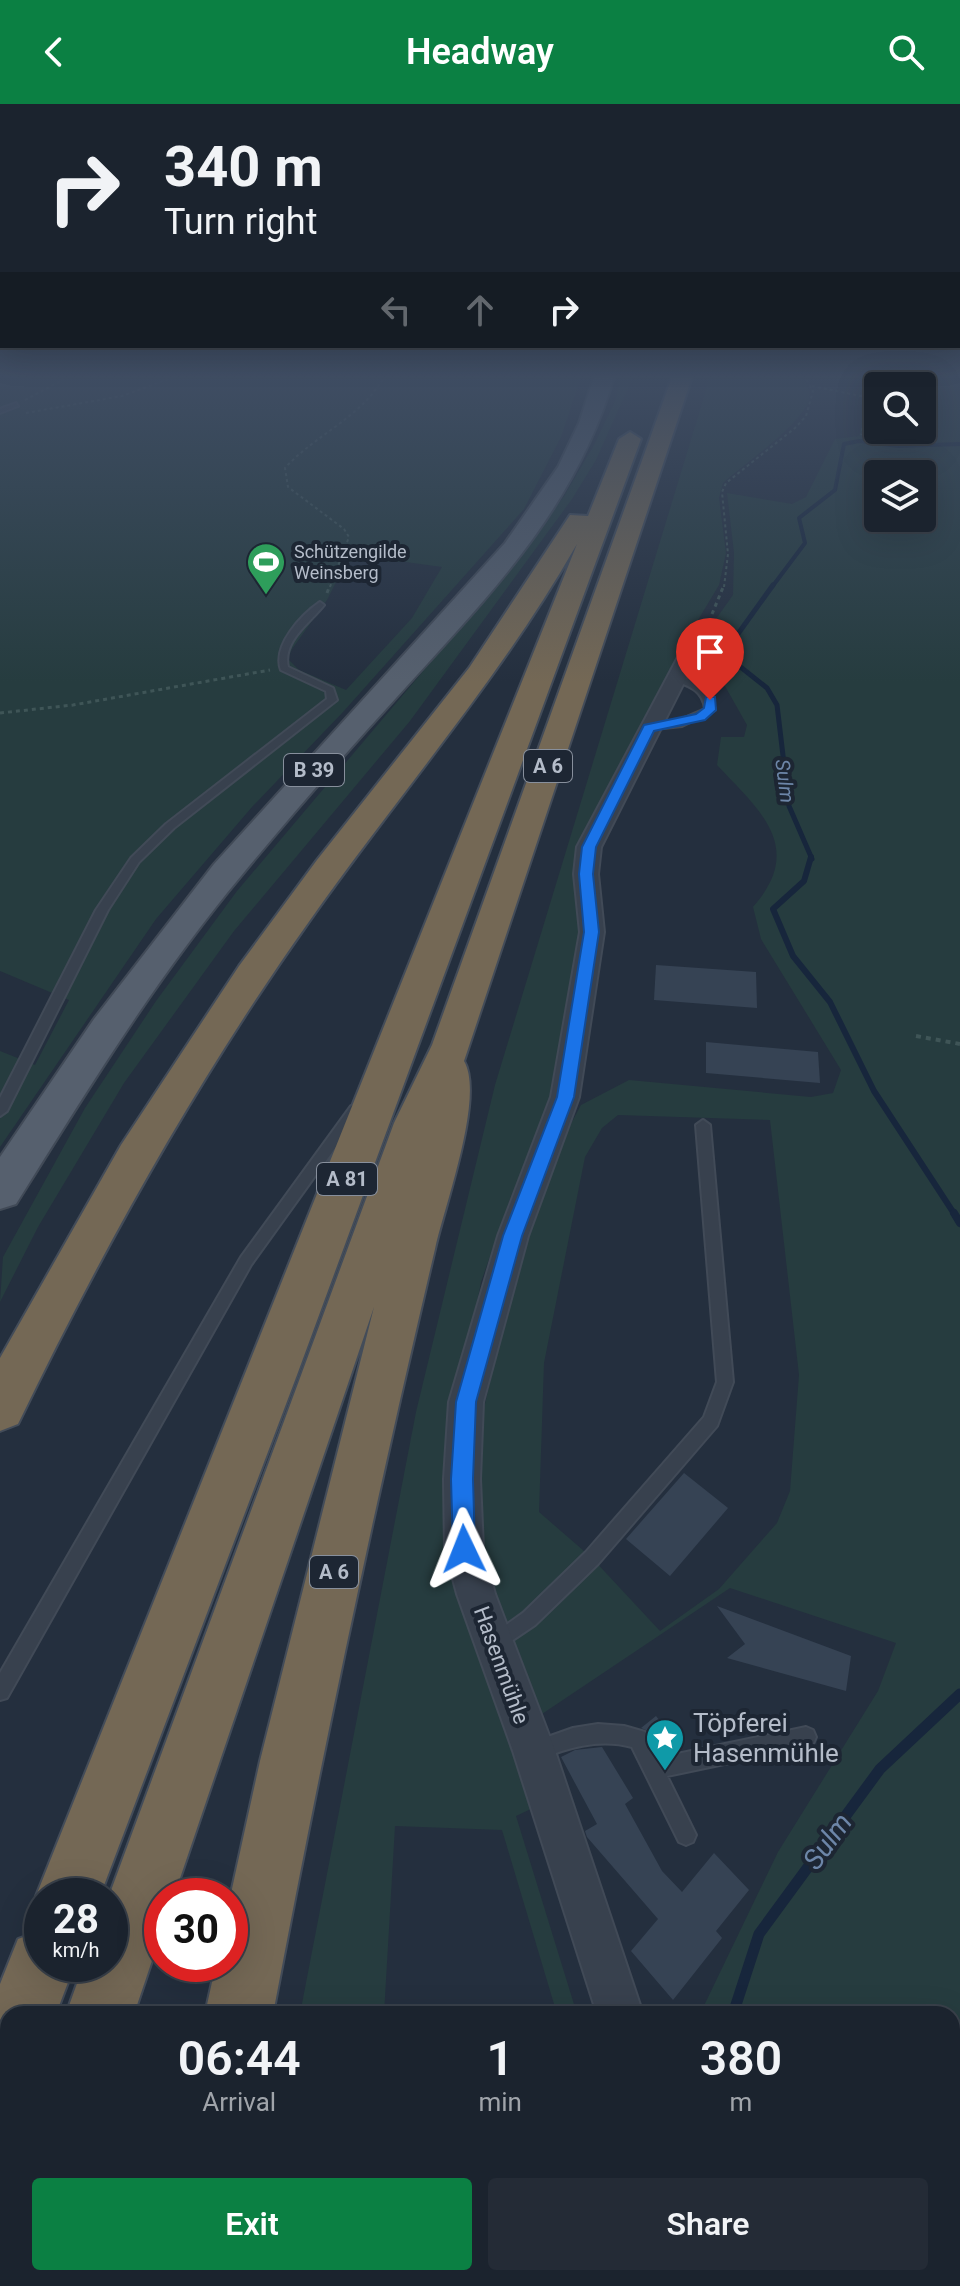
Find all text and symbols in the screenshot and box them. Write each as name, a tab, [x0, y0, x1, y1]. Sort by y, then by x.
icon: back	[32, 30, 76, 74]
icon: search	[884, 30, 928, 74]
text: Headway	[406, 31, 554, 73]
text: 340 m	[164, 134, 323, 200]
icon: right	[32, 136, 136, 240]
text: Turn right	[164, 201, 317, 243]
icon: left	[374, 288, 418, 332]
icon: ahead	[458, 288, 502, 332]
icon: right	[542, 288, 586, 332]
map controls	[864, 372, 936, 532]
button: search	[864, 372, 936, 444]
button: layers	[864, 460, 936, 532]
sports icon: Schützengilde Weinsberg	[245, 541, 287, 596]
place label: Schützengilde Weinsberg	[294, 541, 407, 583]
pin	[676, 618, 744, 700]
icon: arrive	[688, 630, 732, 674]
road number: A 6	[524, 750, 572, 782]
road number: B 39	[284, 754, 344, 786]
water label: Sulm	[770, 758, 800, 804]
road number: A 81	[317, 1163, 377, 1195]
position arrow	[422, 1507, 506, 1591]
road number: A 6	[310, 1556, 358, 1588]
street label: Hasenmühle	[469, 1603, 534, 1727]
place label: Töpferei Hasenmühle	[693, 1708, 839, 1768]
place icon: Töpferei Hasenmühle	[644, 1717, 686, 1772]
water label: Sulm	[796, 1807, 859, 1876]
speed limit sign: 30	[144, 1878, 248, 1982]
text: 28	[53, 1896, 99, 1943]
text: km/h	[53, 1938, 99, 1962]
text: 06:44	[178, 2030, 301, 2087]
text: 1	[487, 2030, 514, 2087]
text: 380	[700, 2030, 782, 2087]
text: Arrival	[202, 2087, 276, 2117]
text: min	[478, 2087, 522, 2117]
text: m	[730, 2087, 752, 2117]
button: Exit	[32, 2178, 472, 2270]
button: Share	[488, 2178, 928, 2270]

